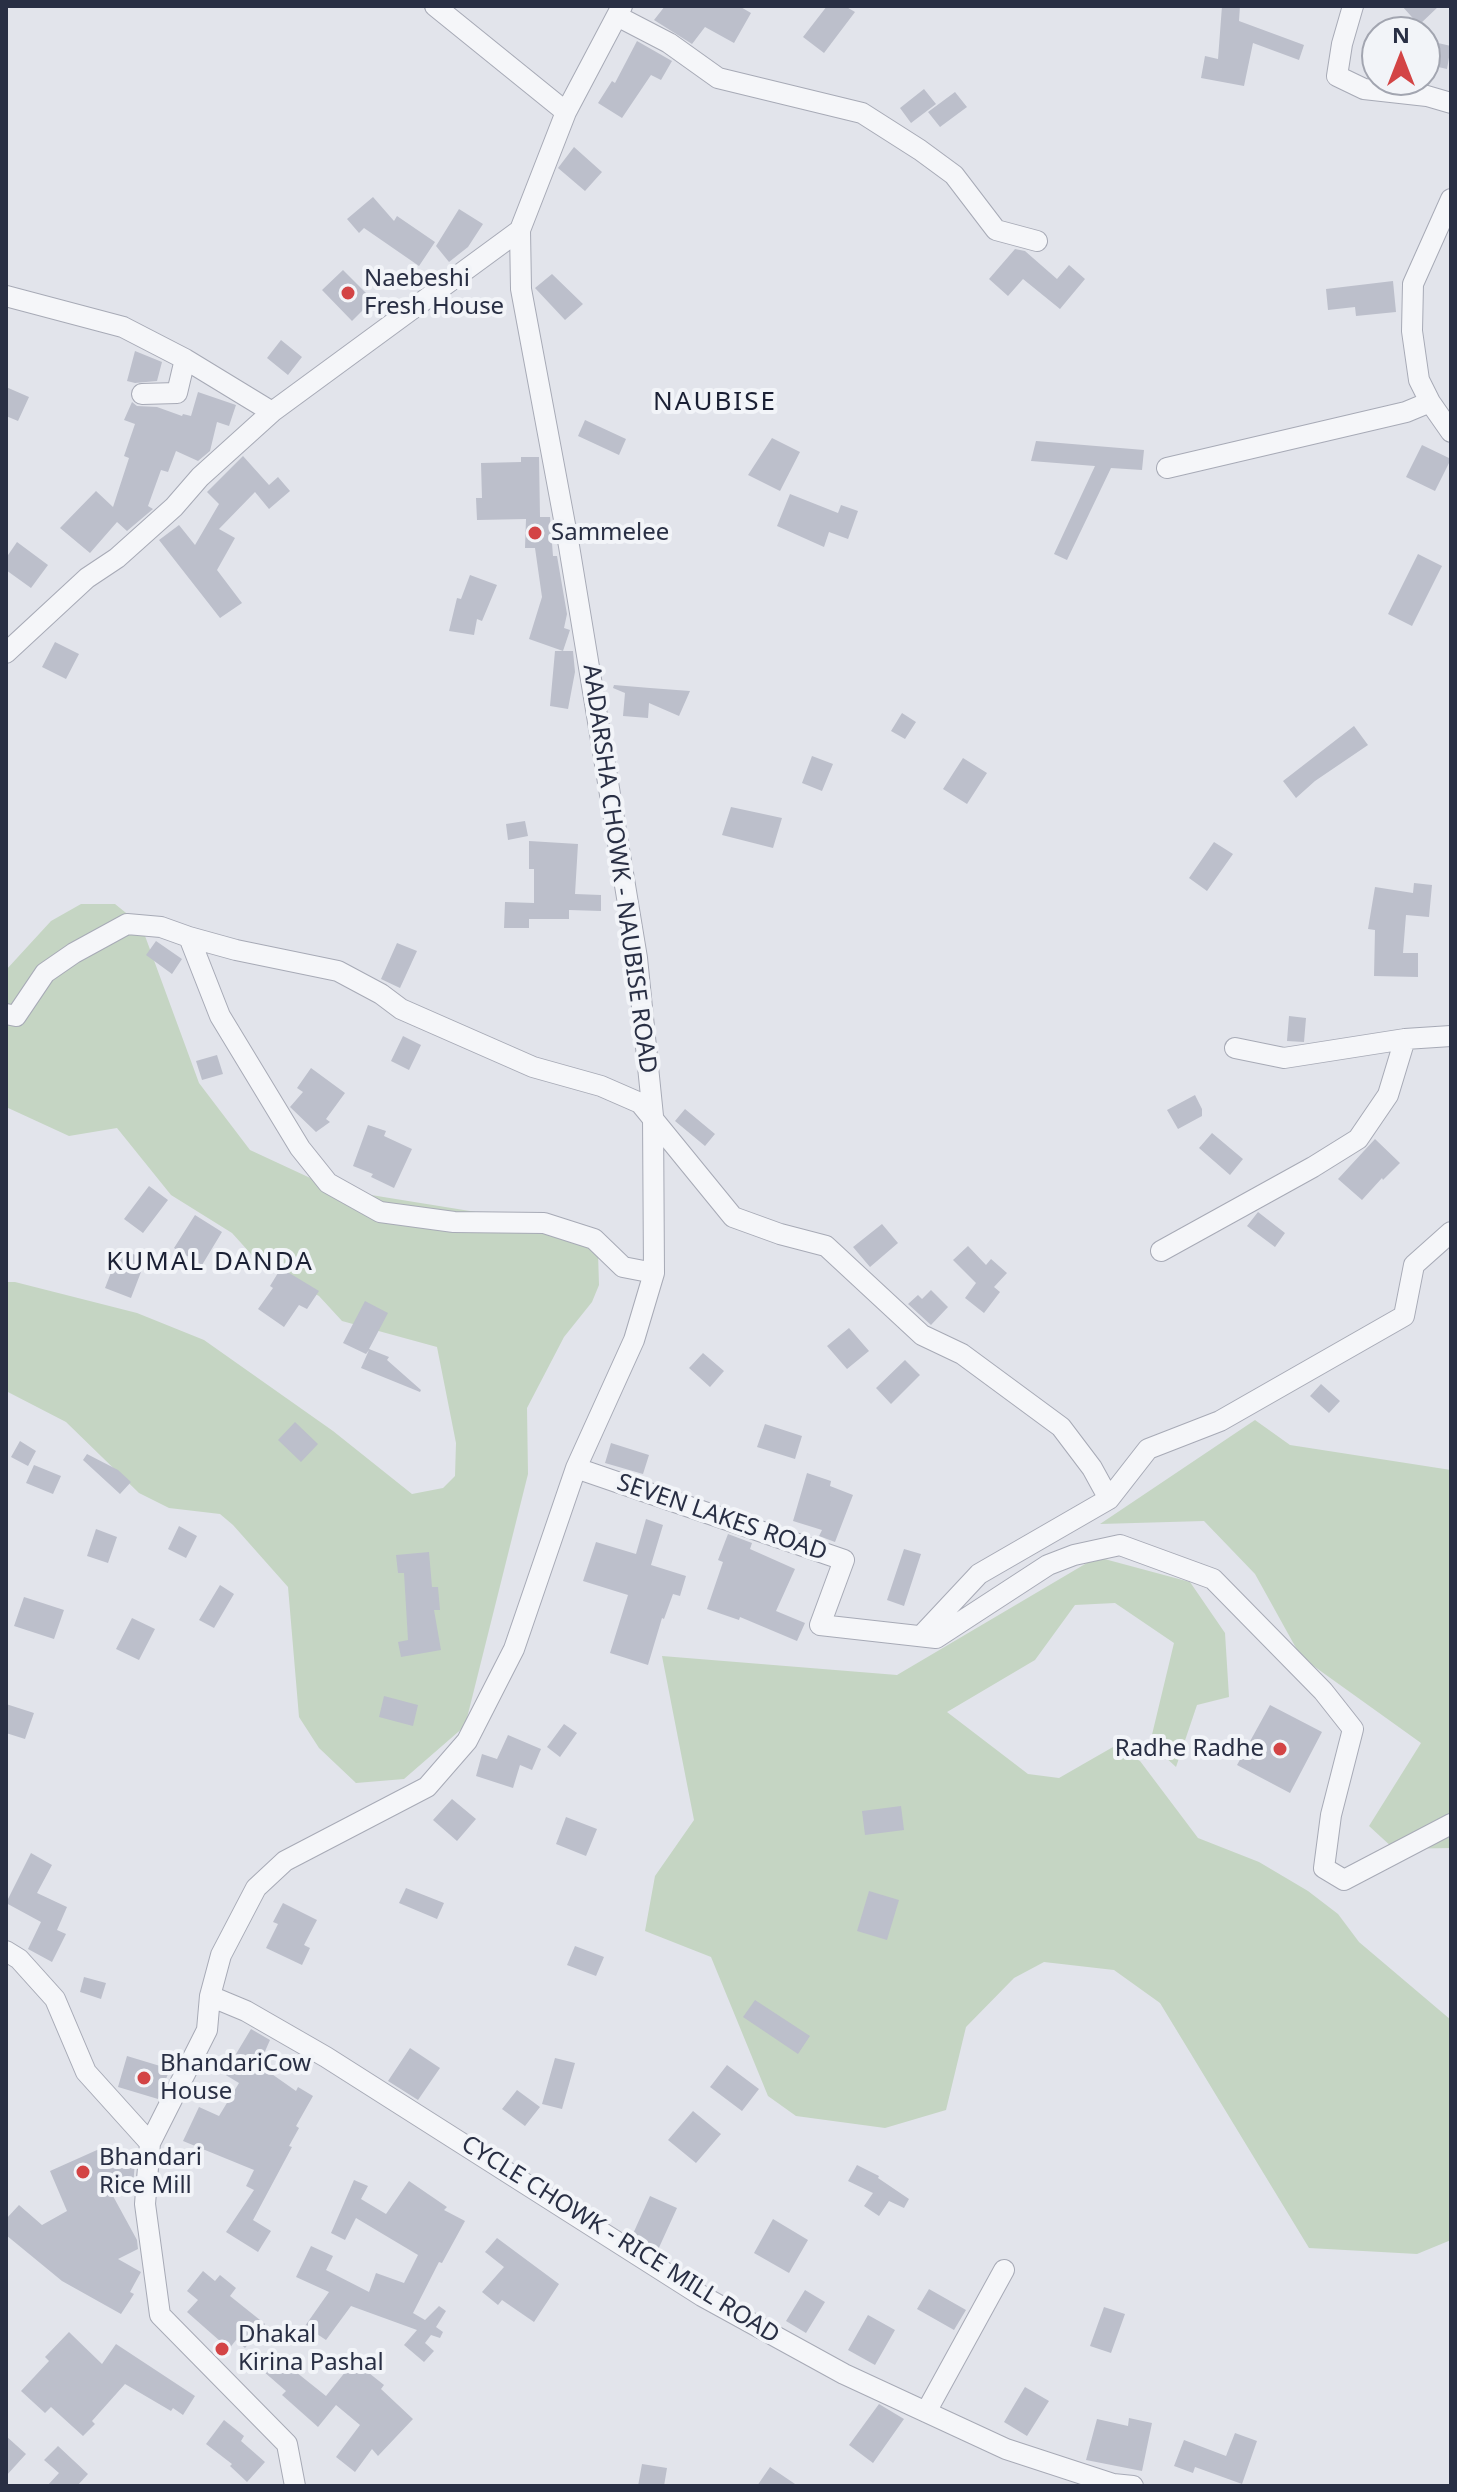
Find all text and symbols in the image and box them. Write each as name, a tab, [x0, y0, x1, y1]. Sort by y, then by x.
north arrow	[1361, 16, 1441, 96]
text: N	[1392, 19, 1410, 49]
place label: Naebeshi Fresh House	[364, 265, 504, 321]
marker: Naebeshi Fresh House	[339, 284, 357, 302]
district label: NAUBISE	[653, 387, 777, 419]
place label: Sammelee	[551, 519, 669, 547]
marker: Sammelee	[526, 524, 544, 542]
street label: AADARSHA CHOWK - NAUBISE ROAD	[576, 662, 662, 1076]
district label: KUMAL DANDA	[106, 1247, 314, 1279]
street label: SEVEN LAKES ROAD	[613, 1469, 831, 1567]
place label: Radhe Radhe	[1115, 1735, 1264, 1763]
marker: Radhe Radhe	[1271, 1740, 1289, 1758]
place label: BhandariCow House	[160, 2050, 311, 2106]
marker: BhandariCow House	[135, 2069, 153, 2087]
street label: CYCLE CHOWK - RICE MILL ROAD	[456, 2130, 784, 2350]
place label: Bhandari Rice Mill	[99, 2144, 202, 2200]
marker: Bhandari Rice Mill	[74, 2163, 92, 2181]
place label: Dhakal Kirina Pashal	[238, 2321, 384, 2377]
marker: Dhakal Kirina Pashal	[213, 2340, 231, 2358]

